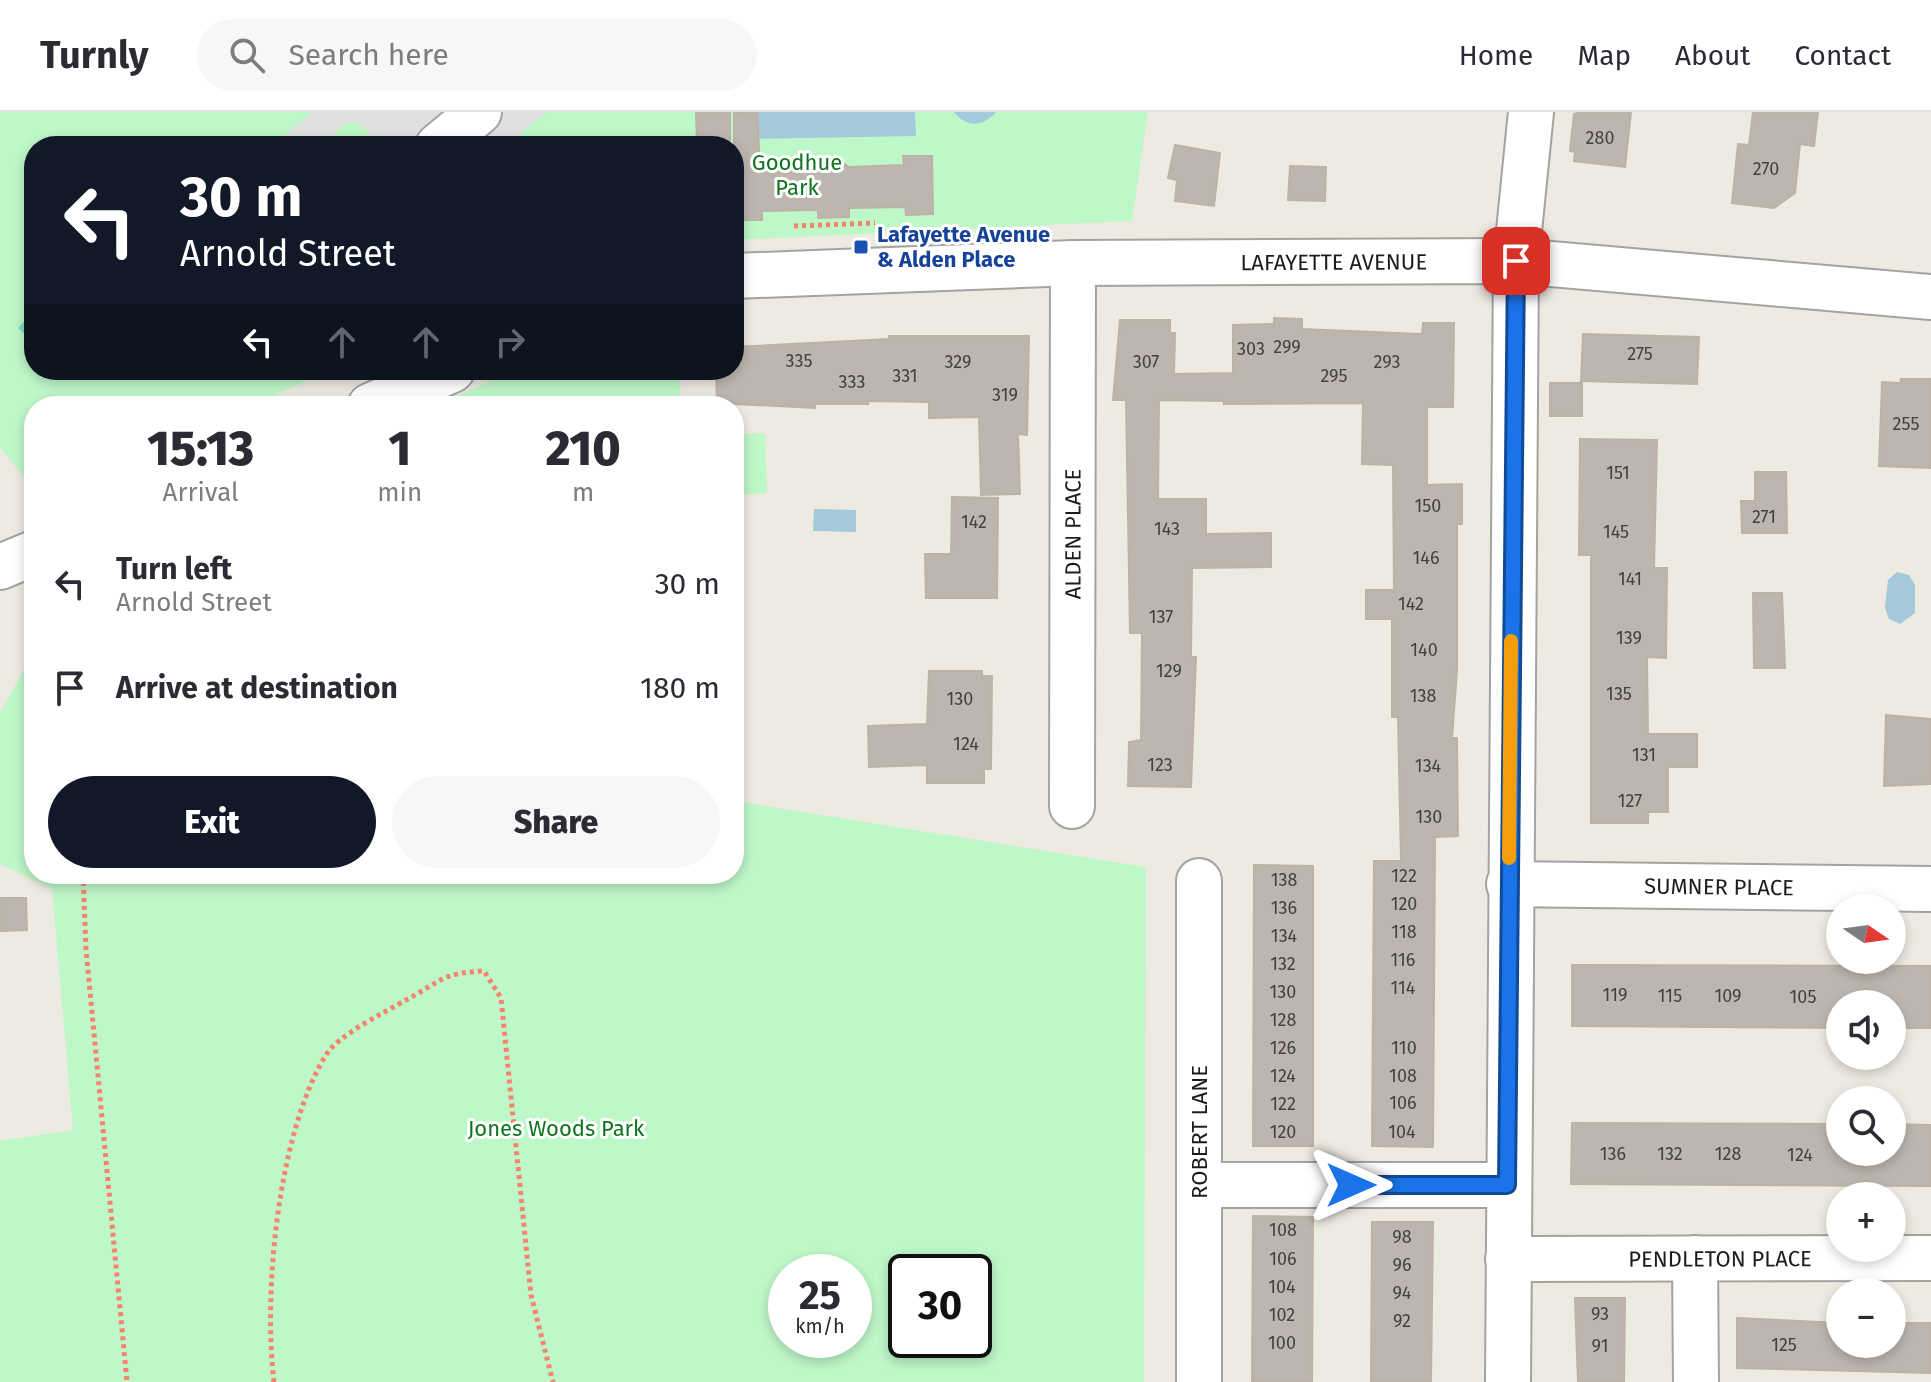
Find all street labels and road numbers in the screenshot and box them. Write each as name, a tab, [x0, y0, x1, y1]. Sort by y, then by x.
street label: LAFAYETTE AVENUE	[1240, 248, 1427, 276]
street label: ALDEN PLACE	[1059, 469, 1087, 599]
street label: SUMNER PLACE	[1644, 873, 1794, 901]
street label: ROBERT LANE	[1186, 1065, 1213, 1199]
street label: PENDLETON PLACE	[1628, 1245, 1812, 1273]

